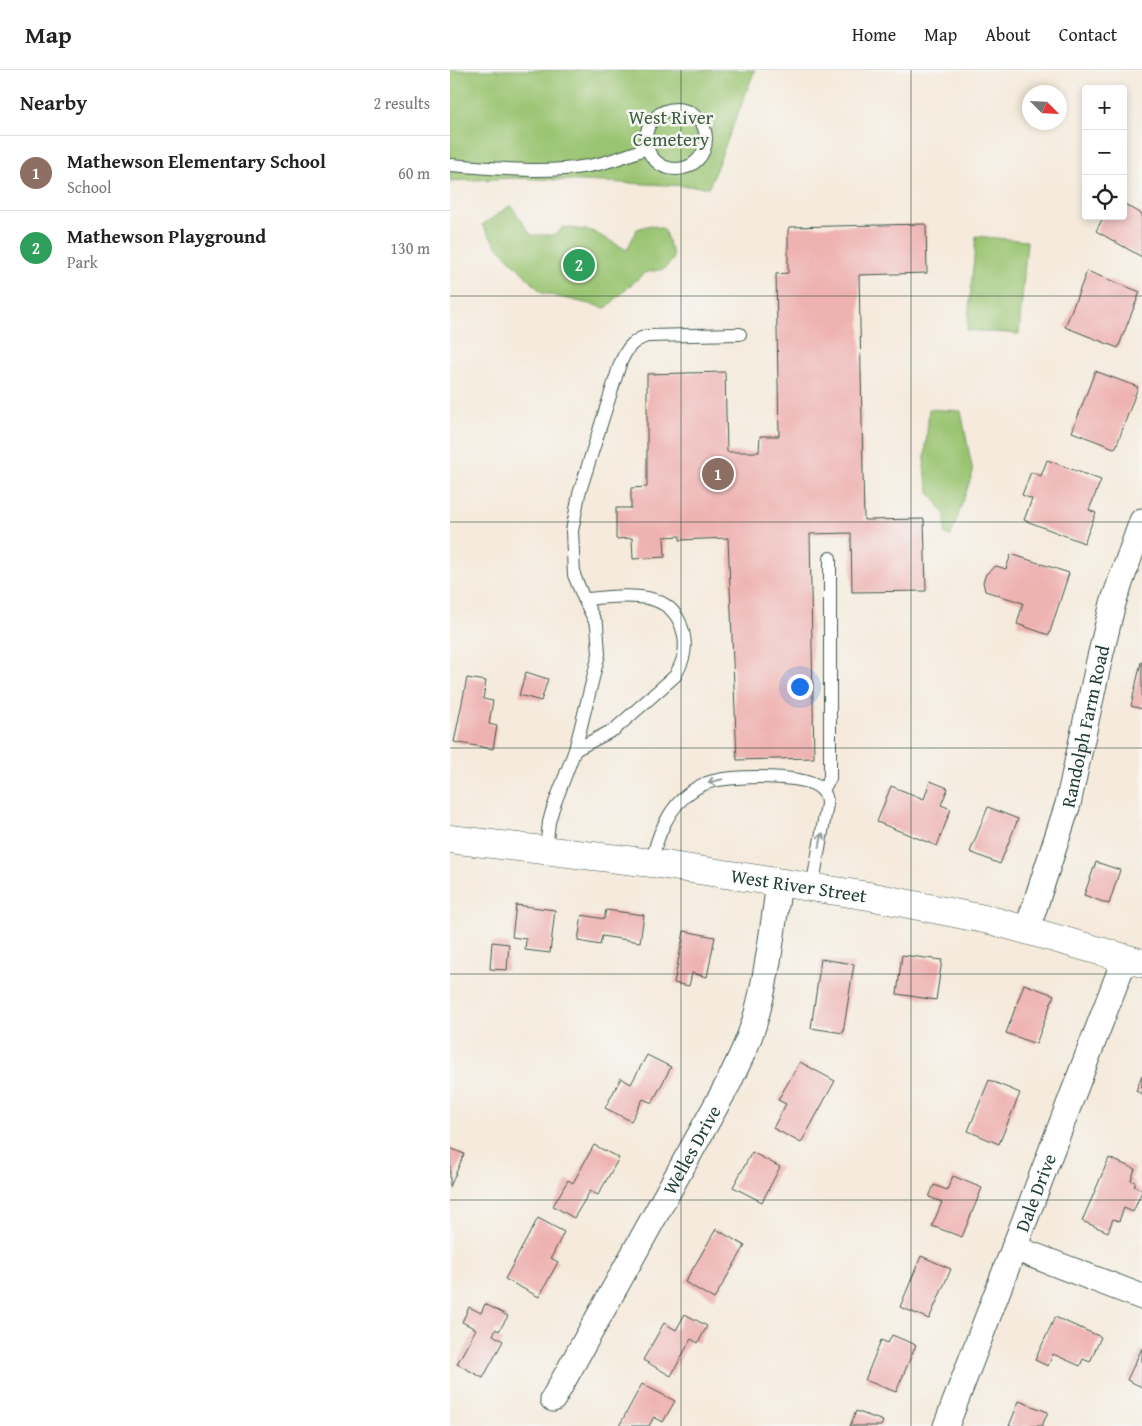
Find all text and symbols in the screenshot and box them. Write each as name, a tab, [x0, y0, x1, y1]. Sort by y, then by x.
text: Map	[25, 17, 72, 52]
text: Home	[852, 21, 896, 48]
text: Map	[924, 21, 957, 48]
text: About	[985, 21, 1031, 48]
text: Contact	[1059, 21, 1117, 48]
north arrow	[1022, 85, 1067, 130]
map controls	[1082, 85, 1127, 220]
button: +	[1082, 85, 1127, 130]
text: Nearby	[20, 87, 87, 118]
text: 2 results	[373, 91, 430, 115]
park label: West River Cemetery	[629, 103, 714, 153]
button: −	[1082, 130, 1127, 175]
text: Mathewson Elementary School	[67, 147, 326, 175]
text: 1	[32, 161, 40, 185]
text: 60 m	[398, 161, 430, 185]
text: School	[67, 175, 111, 199]
button: locate	[1082, 175, 1127, 220]
text: Mathewson Playground	[67, 222, 266, 250]
text: 2	[32, 236, 40, 260]
text: 130 m	[390, 236, 430, 260]
pin: 2	[563, 246, 595, 284]
text: Park	[67, 250, 98, 274]
pin: 1	[702, 455, 734, 493]
street label: Randolph Farm Road	[1054, 641, 1117, 810]
your location	[787, 674, 813, 700]
one-way arrow	[707, 777, 723, 786]
one-way arrow	[816, 832, 826, 848]
street label: West River Street	[729, 861, 869, 910]
street label: Welles Drive	[655, 1100, 728, 1200]
street label: Dale Drive	[1008, 1149, 1063, 1236]

